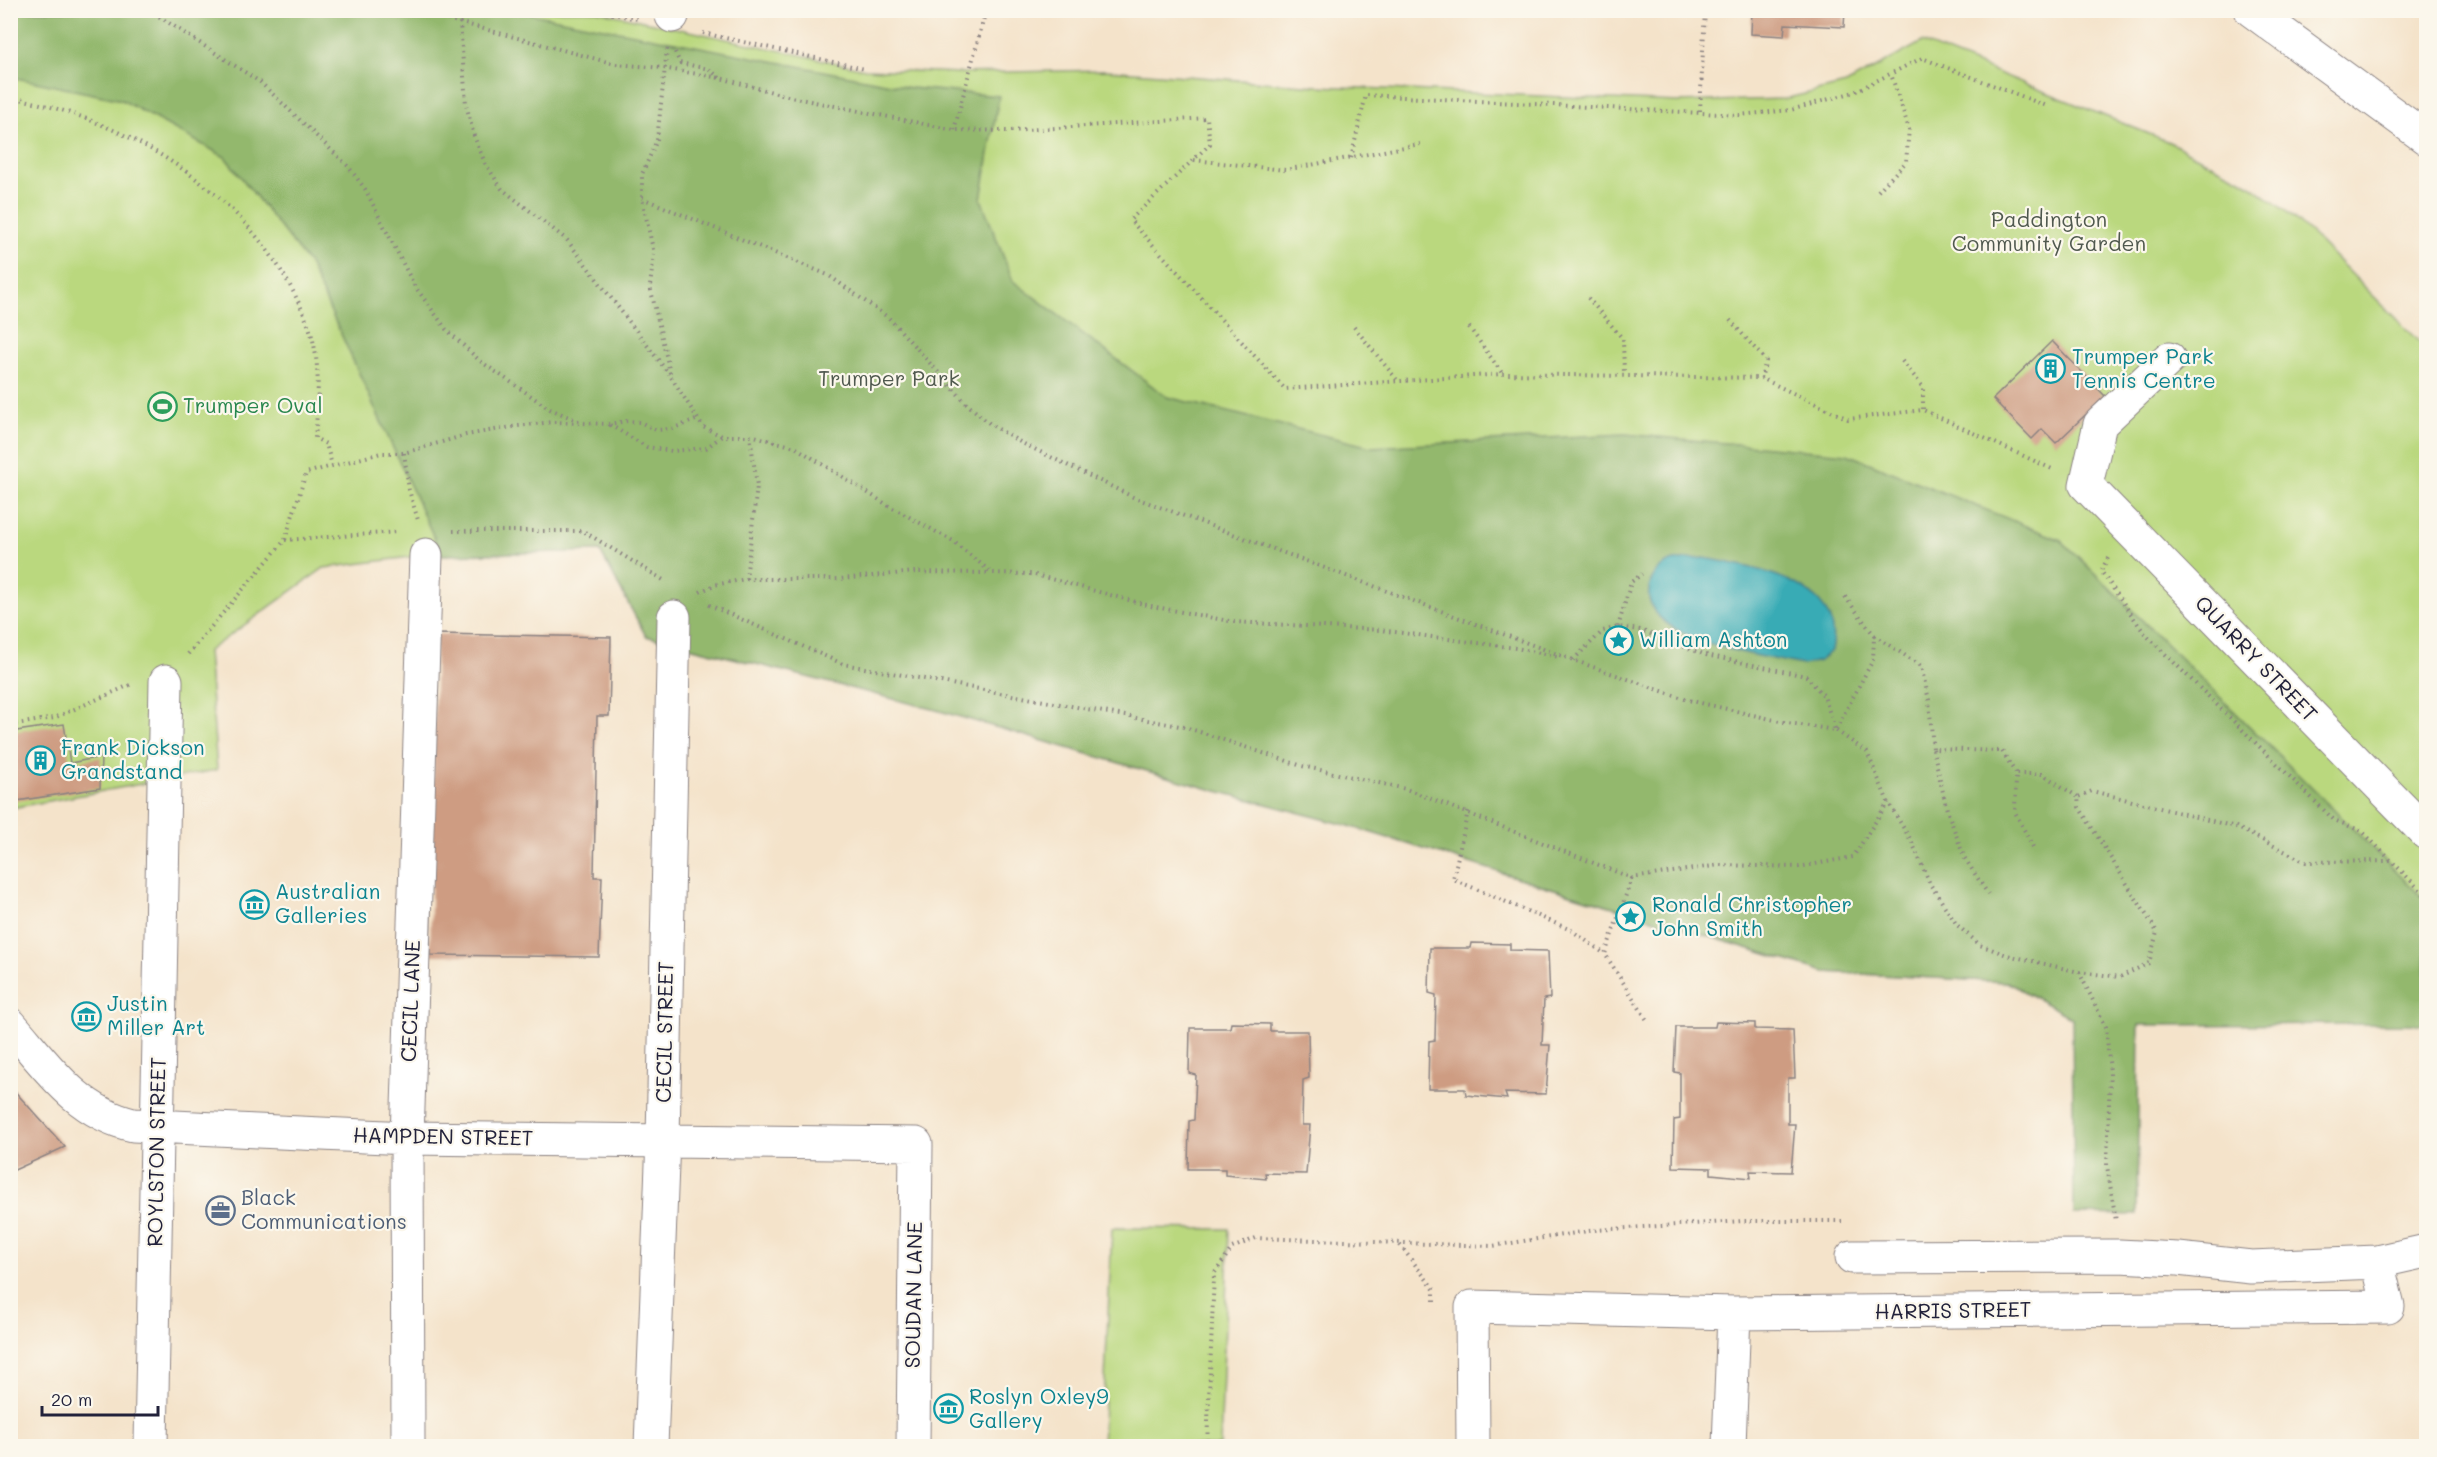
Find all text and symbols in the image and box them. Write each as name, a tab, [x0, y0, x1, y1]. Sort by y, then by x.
park label: Paddington Community Garden	[1952, 205, 2146, 256]
place label: Trumper Park Tennis Centre	[2072, 342, 2216, 393]
building icon: Trumper Park Tennis Centre	[2035, 353, 2067, 385]
park label: Trumper Park	[818, 364, 960, 391]
sports icon: Trumper Oval	[146, 390, 178, 422]
place label: Trumper Oval	[183, 391, 323, 418]
street label: QUARRY STREET	[2190, 589, 2324, 727]
place icon: William Ashton	[1602, 624, 1634, 656]
place label: William Ashton	[1639, 625, 1787, 652]
place label: Frank Dickson Grandstand	[61, 733, 205, 784]
building icon: Frank Dickson Grandstand	[24, 744, 56, 776]
place label: Australian Galleries	[275, 877, 381, 928]
museum icon: Australian Galleries	[238, 888, 270, 920]
place label: Ronald Christopher John Smith	[1652, 890, 1852, 941]
place icon: Ronald Christopher John Smith	[1615, 901, 1647, 933]
street label: CECIL LANE	[394, 939, 425, 1062]
street label: CECIL STREET	[649, 961, 678, 1103]
place label: Justin Miller Art	[107, 989, 205, 1040]
museum icon: Justin Miller Art	[70, 1000, 102, 1032]
street label: ROYLSTON STREET	[140, 1057, 171, 1247]
street label: HAMPDEN STREET	[353, 1120, 533, 1151]
place label: Black Communications	[241, 1183, 407, 1234]
office icon: Black Communications	[204, 1194, 236, 1226]
street label: SOUDAN LANE	[898, 1221, 927, 1369]
street label: HARRIS STREET	[1874, 1295, 2032, 1324]
scale bar	[42, 1379, 158, 1417]
place label: Roslyn Oxley9 Gallery	[969, 1382, 1109, 1433]
text: 20 m	[51, 1387, 92, 1411]
museum icon: Roslyn Oxley9 Gallery	[932, 1393, 964, 1425]

